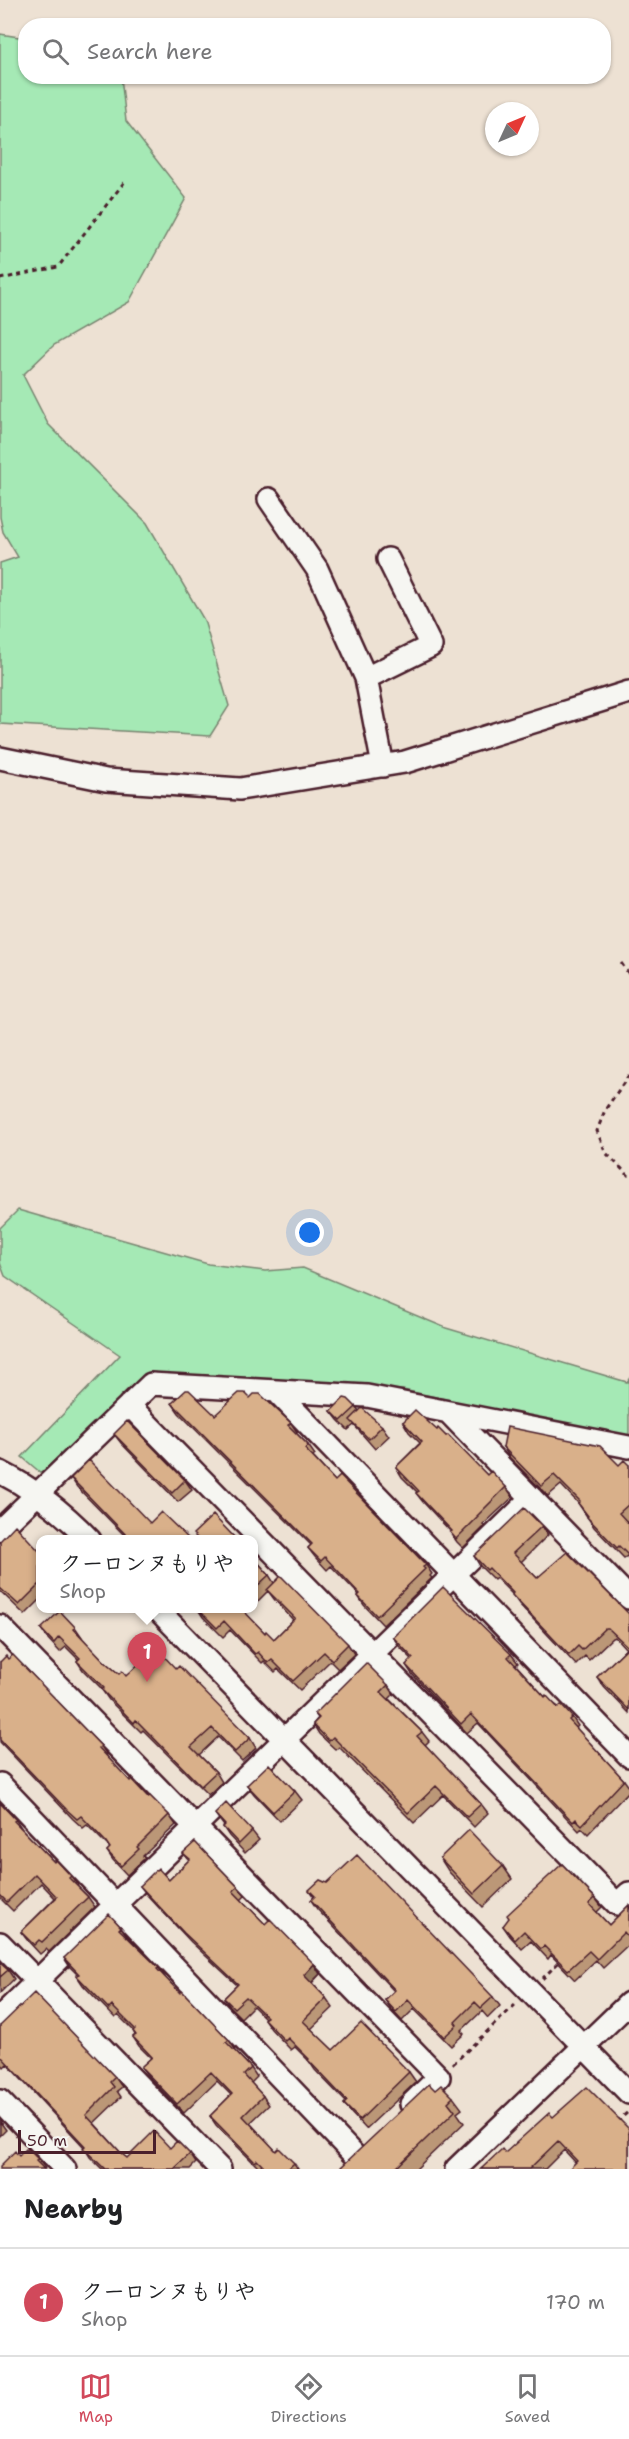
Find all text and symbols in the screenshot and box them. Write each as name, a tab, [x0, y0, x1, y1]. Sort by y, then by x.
search box	[18, 18, 611, 84]
icon: search	[39, 35, 72, 68]
text: Search here	[87, 37, 213, 66]
north arrow	[485, 102, 539, 156]
your location	[295, 1218, 324, 1247]
popup	[36, 1535, 258, 1613]
text: クーロンヌもりや	[59, 1549, 235, 1578]
text: Shop	[59, 1578, 106, 1604]
pin: 1	[128, 1632, 166, 1682]
scale bar	[18, 2127, 156, 2154]
text: 50 m	[27, 2130, 67, 2151]
text: Nearby	[24, 2191, 123, 2226]
text: クーロンヌもりや	[81, 2277, 256, 2306]
text: 1	[39, 2289, 48, 2315]
text: 170 m	[546, 2289, 605, 2315]
text: Shop	[81, 2306, 128, 2332]
tab: Map	[79, 2370, 113, 2427]
tab: Directions	[271, 2370, 347, 2427]
tab: Saved	[505, 2370, 550, 2427]

